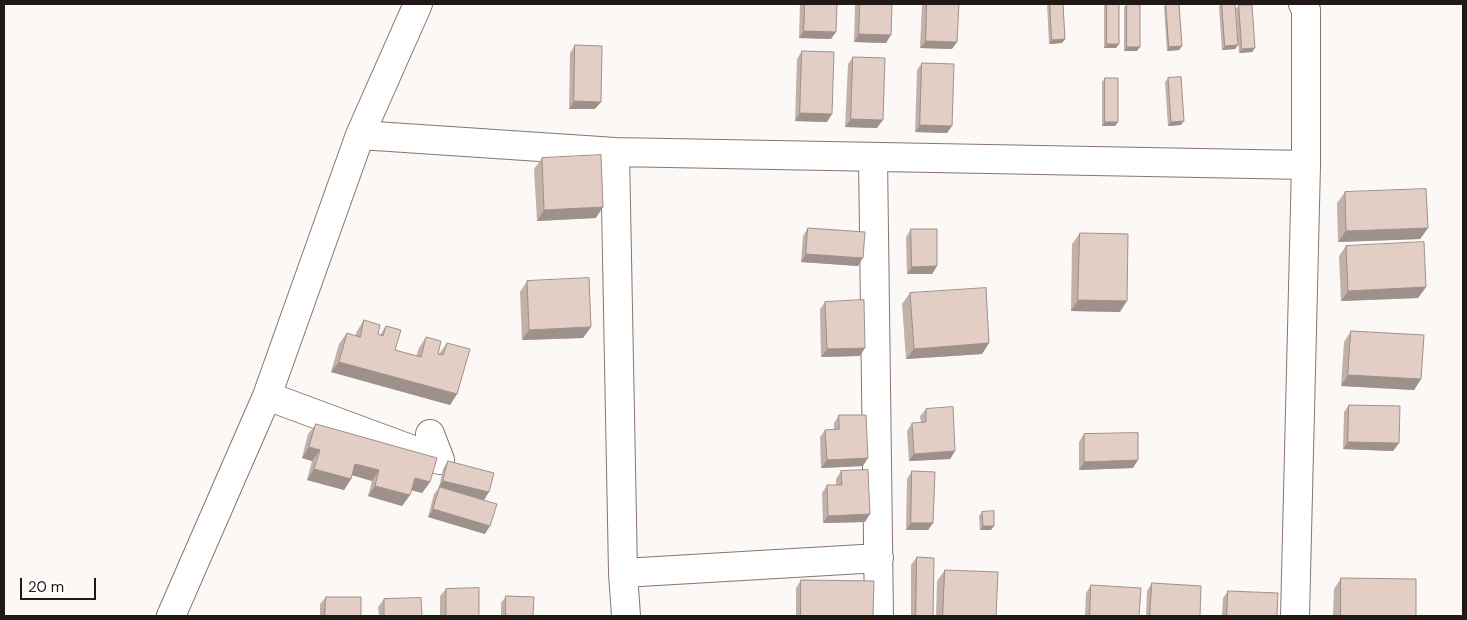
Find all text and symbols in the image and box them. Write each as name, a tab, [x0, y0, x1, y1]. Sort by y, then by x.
scale bar	[22, 568, 99, 600]
text: 20 m	[28, 577, 64, 597]

